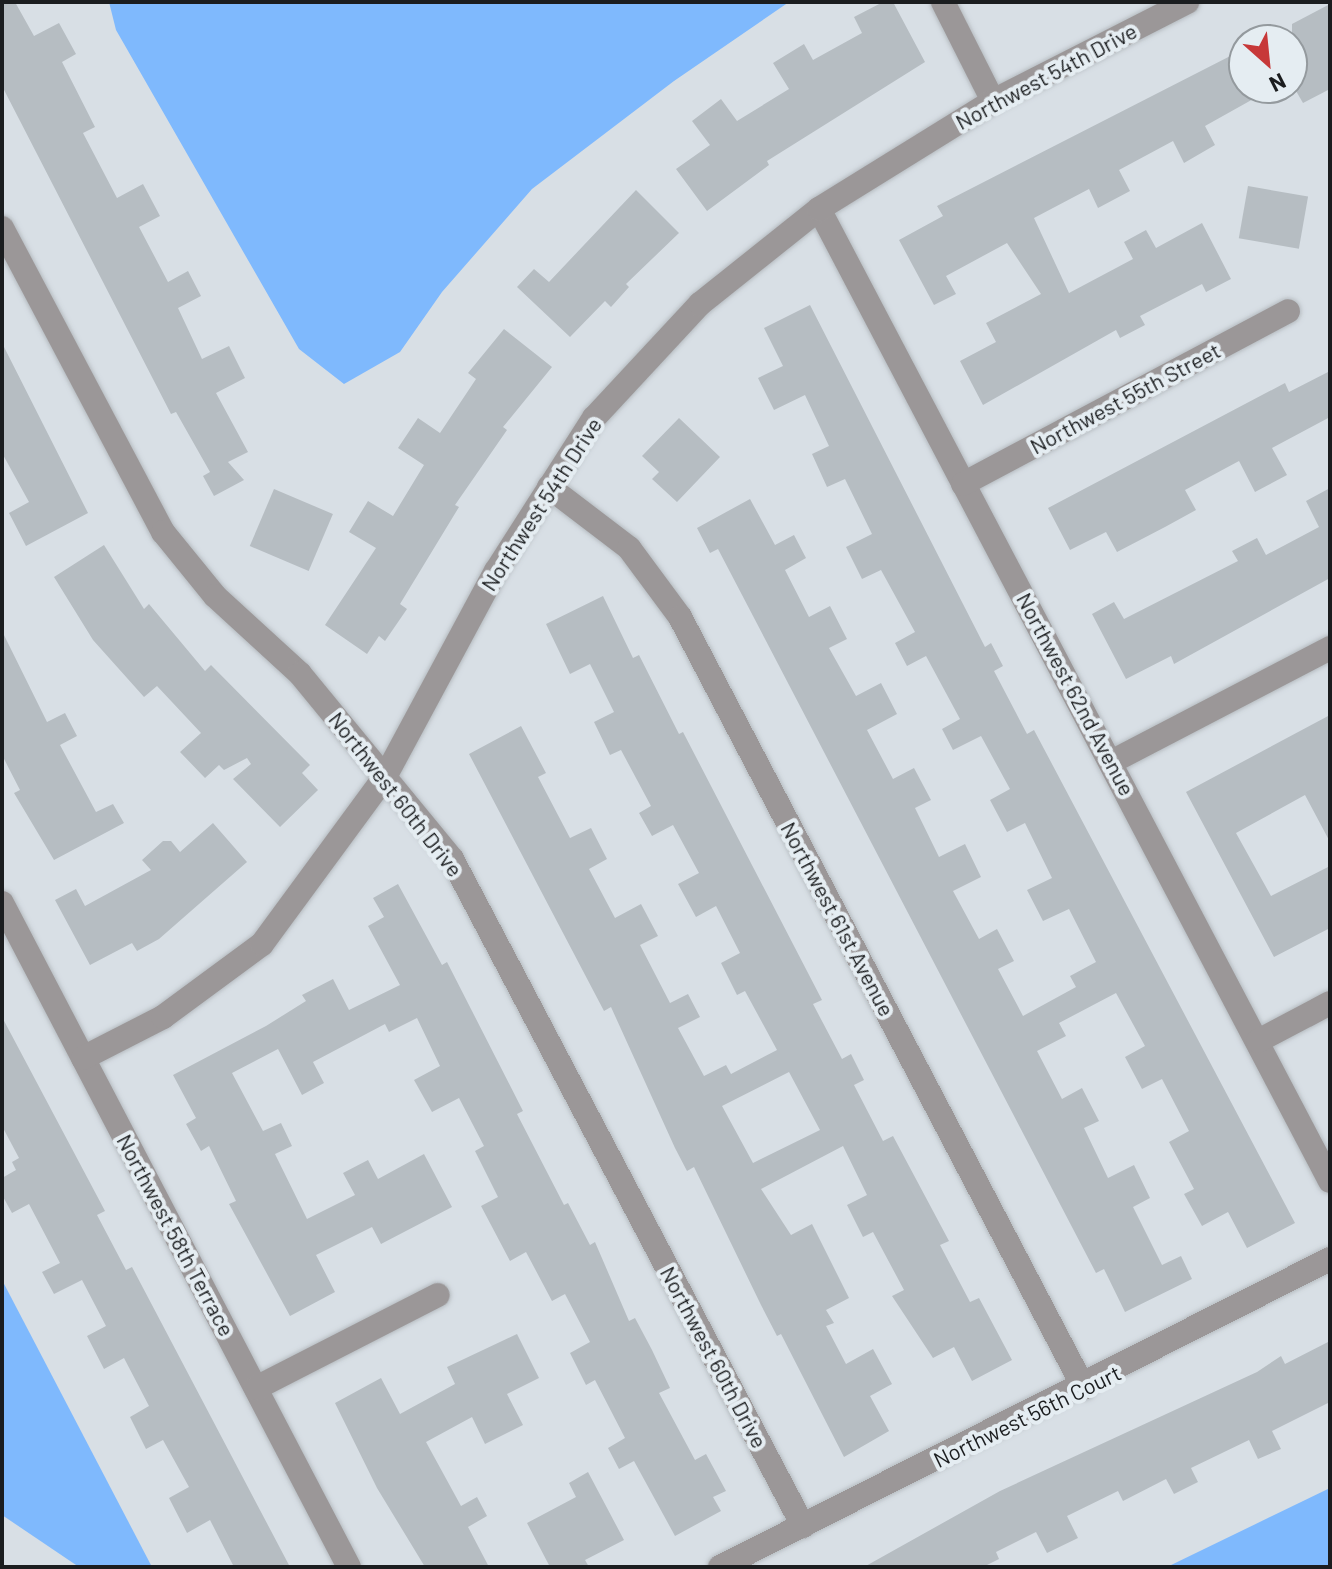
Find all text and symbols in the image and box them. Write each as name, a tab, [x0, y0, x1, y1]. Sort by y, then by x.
street label: Northwest 54th Drive	[951, 17, 1141, 135]
north arrow	[1228, 24, 1308, 104]
text: N	[1266, 69, 1290, 99]
street label: Northwest 55th Street	[1025, 337, 1225, 459]
street label: Northwest 54th Drive	[475, 412, 607, 596]
street label: Northwest 62nd Avenue	[1011, 588, 1141, 800]
street label: Northwest 60th Drive	[323, 706, 469, 882]
street label: Northwest 61st Avenue	[776, 817, 900, 1021]
street label: Northwest 58th Terrace	[112, 1130, 240, 1340]
street label: Northwest 60th Drive	[655, 1262, 773, 1452]
street label: Northwest 56th Court	[929, 1359, 1125, 1473]

